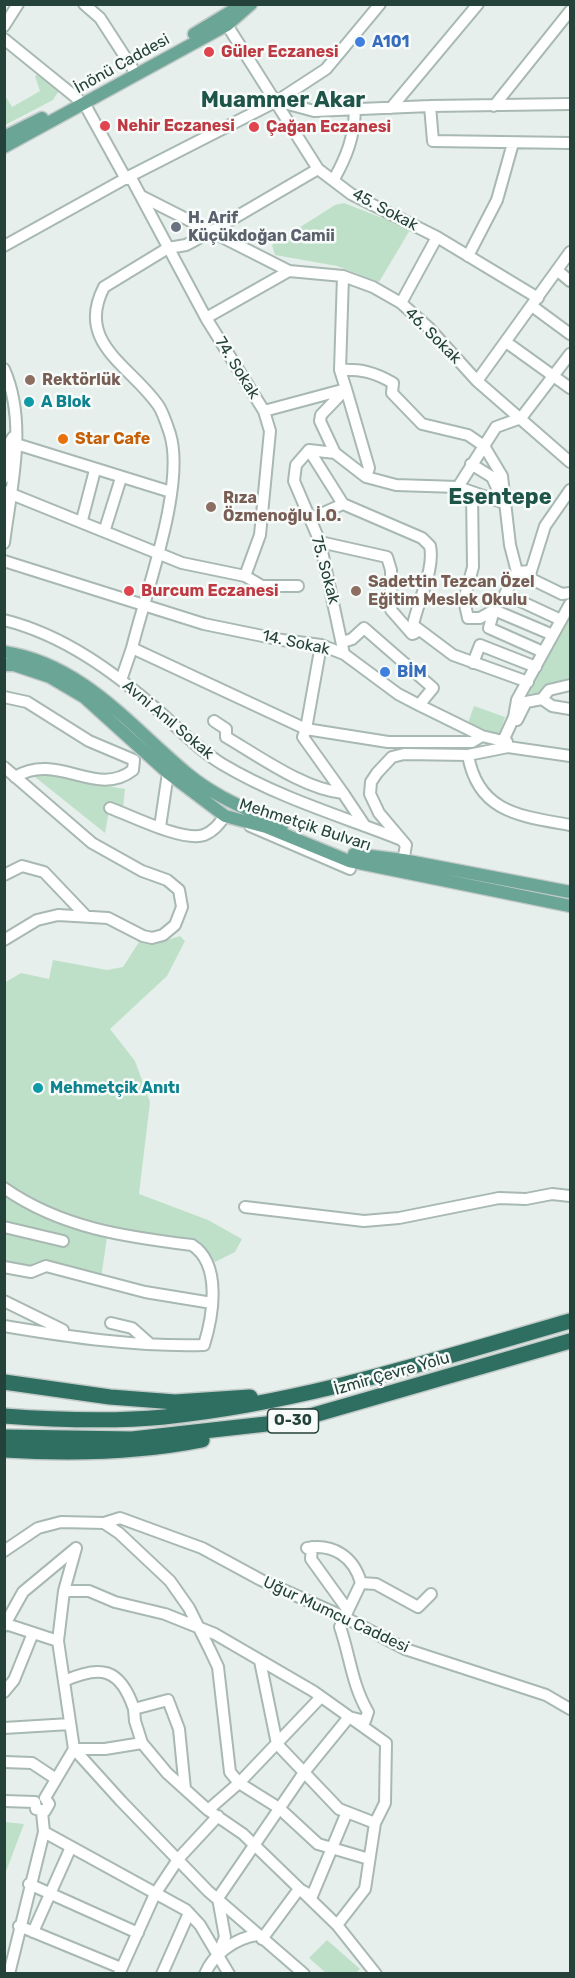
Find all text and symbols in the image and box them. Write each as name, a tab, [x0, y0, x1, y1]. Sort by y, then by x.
street label: İnönü Caddesi	[71, 30, 173, 98]
place label: A101	[372, 32, 410, 52]
marker: A101	[353, 35, 367, 49]
place label: Güler Eczanesi	[221, 42, 339, 62]
marker: Güler Eczanesi	[202, 45, 216, 59]
district label: Muammer Akar	[201, 88, 365, 114]
place label: Nehir Eczanesi	[117, 116, 235, 136]
place label: Çağan Eczanesi	[266, 117, 391, 137]
marker: Nehir Eczanesi	[98, 119, 112, 133]
marker: Çağan Eczanesi	[247, 120, 261, 134]
street label: 45. Sokak	[349, 185, 421, 235]
place label: H. Arif Küçükdoğan Camii	[188, 208, 335, 246]
marker: H. Arif Küçükdoğan Camii	[169, 220, 183, 234]
street label: 46. Sokak	[401, 304, 465, 368]
street label: 74. Sokak	[210, 333, 264, 403]
place label: Rektörlük	[42, 370, 121, 390]
marker: Rektörlük	[23, 373, 37, 387]
place label: A Blok	[41, 392, 91, 412]
marker: A Blok	[22, 395, 36, 409]
place label: Star Cafe	[75, 429, 150, 449]
marker: Star Cafe	[56, 432, 70, 446]
district label: Esentepe	[448, 485, 552, 511]
place label: Rıza Özmenoğlu İ.O.	[223, 488, 341, 526]
marker: Rıza Özmenoğlu İ.O.	[204, 500, 218, 514]
street label: 75. Sokak	[307, 534, 343, 606]
place label: Sadettin Tezcan Özel Eğitim Meslek Okulu	[368, 572, 535, 610]
place label: Burcum Eczanesi	[141, 581, 279, 601]
marker: Burcum Eczanesi	[122, 584, 136, 598]
marker: Sadettin Tezcan Özel Eğitim Meslek Okulu	[349, 584, 363, 598]
street label: 14. Sokak	[260, 626, 332, 660]
place label: BİM	[397, 662, 427, 682]
marker: BİM	[378, 665, 392, 679]
street label: Avni Anıl Sokak	[119, 676, 217, 764]
street label: Mehmetçik Bulvarı	[237, 795, 373, 855]
place label: Mehmetçik Anıtı	[50, 1078, 180, 1098]
marker: Mehmetçik Anıtı	[31, 1081, 45, 1095]
street label: İzmir Çevre Yolu	[332, 1348, 452, 1400]
road number: O-30	[268, 1409, 318, 1433]
street label: Uğur Mumcu Caddesi	[260, 1573, 412, 1657]

